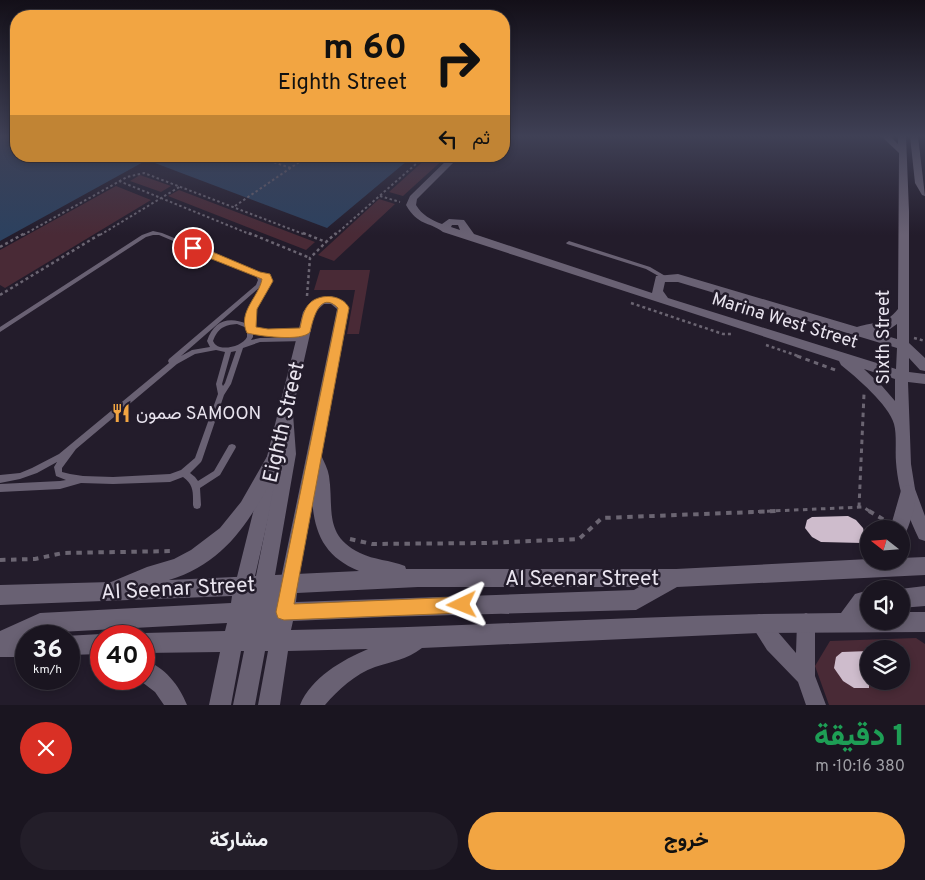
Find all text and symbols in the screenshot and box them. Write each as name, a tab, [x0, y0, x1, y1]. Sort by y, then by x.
text: 60 m	[323, 27, 407, 71]
icon: right	[425, 30, 490, 95]
text: Eighth Street	[278, 70, 407, 97]
icon: left	[434, 125, 462, 153]
text: ثم	[472, 127, 490, 151]
pin	[172, 227, 214, 269]
icon: arrive	[179, 234, 207, 262]
street label: Marina West Street	[709, 288, 861, 355]
street label: Sixth Street	[873, 290, 896, 384]
street label: Eighth Street	[257, 359, 311, 485]
restaurant icon: صمون SAMOON	[110, 402, 132, 424]
place label: صمون SAMOON	[136, 403, 261, 426]
north arrow	[860, 520, 910, 570]
map controls	[860, 520, 910, 690]
street label: Al Seenar Street	[505, 566, 659, 593]
street label: Al Seenar Street	[100, 572, 256, 607]
position arrow	[435, 578, 487, 630]
button: sound	[860, 580, 910, 630]
speed limit sign: 40	[90, 625, 155, 690]
text: 36	[32, 635, 63, 667]
button: layers	[860, 640, 910, 690]
text: km/h	[33, 662, 62, 678]
text: 1 دقيقة	[814, 719, 905, 756]
button: close	[20, 722, 72, 774]
text: 380 m · 10:16	[815, 757, 905, 777]
button: مشاركة	[20, 812, 458, 870]
button: خروج	[468, 812, 905, 870]

